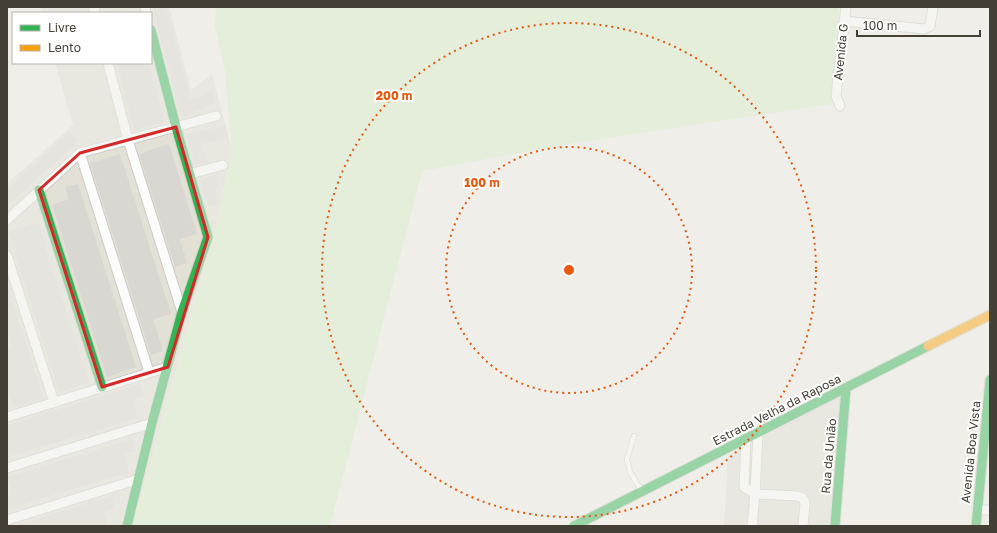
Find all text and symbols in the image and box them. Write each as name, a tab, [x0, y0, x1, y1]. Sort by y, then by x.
legend	[12, 12, 152, 64]
scale bar	[857, 12, 980, 38]
text: 100 m	[863, 18, 897, 33]
text: Livre	[48, 20, 76, 35]
street label: Avenida G	[830, 23, 851, 81]
text: Lento	[48, 40, 81, 55]
text: 200 m	[376, 88, 412, 103]
text: 100 m	[464, 175, 500, 190]
centre of rings	[562, 263, 576, 277]
street label: Estrada Velha da Raposa	[710, 371, 843, 448]
street label: Avenida Boa Vista	[958, 400, 983, 504]
street label: Rua da União	[818, 418, 839, 494]

